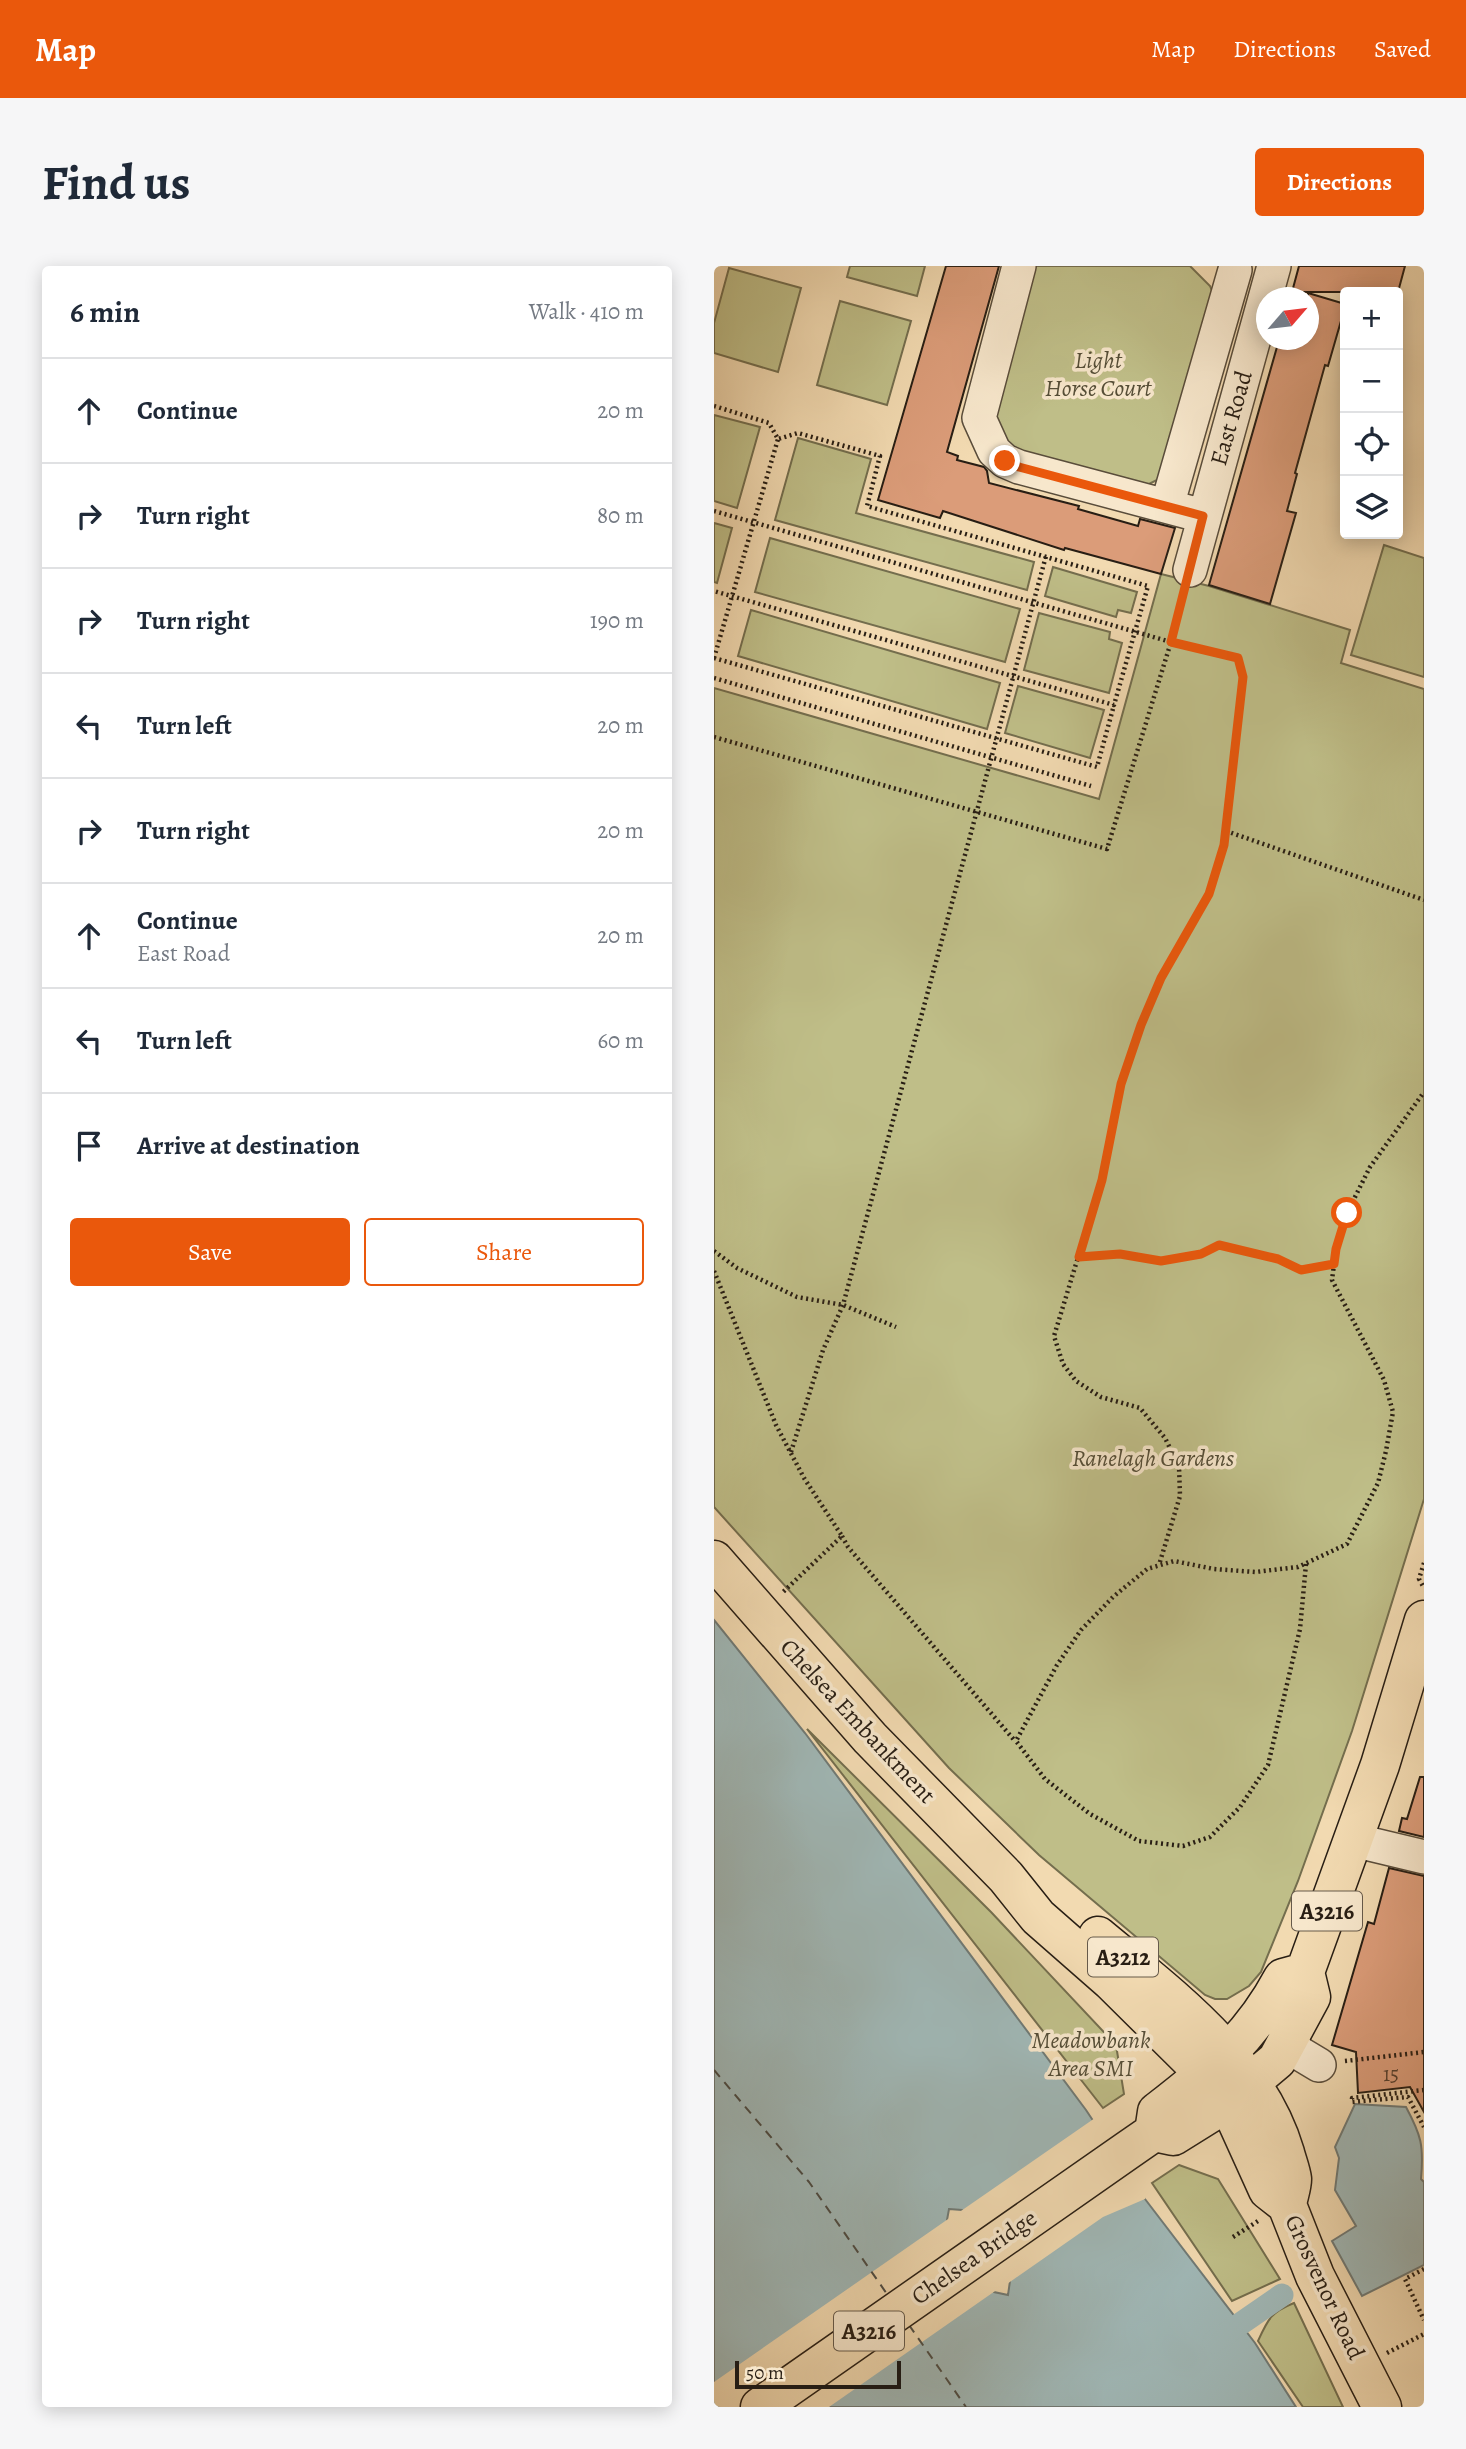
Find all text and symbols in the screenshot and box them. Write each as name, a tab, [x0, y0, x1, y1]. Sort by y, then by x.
text: Map	[35, 27, 96, 72]
text: Map	[1151, 33, 1195, 65]
text: Directions	[1233, 33, 1336, 65]
text: Saved	[1374, 33, 1431, 65]
button: Directions	[1255, 148, 1424, 216]
text: Find us	[42, 149, 190, 216]
north arrow	[1256, 287, 1319, 350]
map controls	[1340, 287, 1403, 539]
button: +	[1340, 287, 1403, 350]
text: 6 min	[70, 292, 140, 332]
text: Walk · 410 m	[529, 296, 644, 327]
park label: Light Horse Court	[1045, 344, 1152, 404]
button: −	[1340, 350, 1403, 413]
street label: East Road	[1202, 367, 1260, 469]
icon: ahead	[70, 392, 108, 430]
text: Continue	[137, 393, 238, 428]
text: 20 m	[597, 395, 644, 426]
button: locate	[1340, 413, 1403, 476]
route end	[989, 445, 1020, 476]
button: layers	[1340, 476, 1403, 539]
icon: right	[70, 497, 108, 535]
text: Turn right	[137, 498, 250, 533]
text: 80 m	[597, 500, 644, 531]
icon: right	[70, 602, 108, 640]
text: Turn right	[137, 603, 250, 638]
text: 190 m	[590, 605, 644, 636]
icon: left	[70, 707, 108, 745]
text: Turn left	[137, 708, 232, 743]
text: 20 m	[597, 710, 644, 741]
icon: right	[70, 812, 108, 850]
text: Turn right	[137, 813, 250, 848]
text: 20 m	[597, 815, 644, 846]
text: Continue	[137, 903, 238, 938]
icon: ahead	[70, 917, 108, 955]
text: 20 m	[597, 920, 644, 951]
text: East Road	[137, 938, 230, 969]
icon: left	[70, 1022, 108, 1060]
text: Turn left	[137, 1023, 232, 1058]
text: 60 m	[597, 1025, 644, 1056]
icon: arrive	[70, 1127, 108, 1165]
text: Arrive at destination	[137, 1128, 360, 1163]
route start	[1331, 1197, 1362, 1228]
button: Save	[70, 1218, 350, 1286]
button: Share	[364, 1218, 644, 1286]
park label: Ranelagh Gardens	[1072, 1442, 1234, 1474]
street label: Chelsea Embankment	[773, 1632, 943, 1810]
road number: A3216	[1292, 1892, 1362, 1930]
road number: A3212	[1088, 1938, 1158, 1976]
park label: Meadowbank Area SMI	[1031, 2024, 1151, 2084]
house number: 15	[1383, 2060, 1399, 2088]
street label: Chelsea Bridge	[905, 2202, 1043, 2312]
street label: Grosvenor Road	[1278, 2209, 1373, 2365]
road number: A3216	[834, 2312, 904, 2350]
scale bar	[735, 2358, 901, 2390]
text: 50 m	[746, 2360, 784, 2386]

